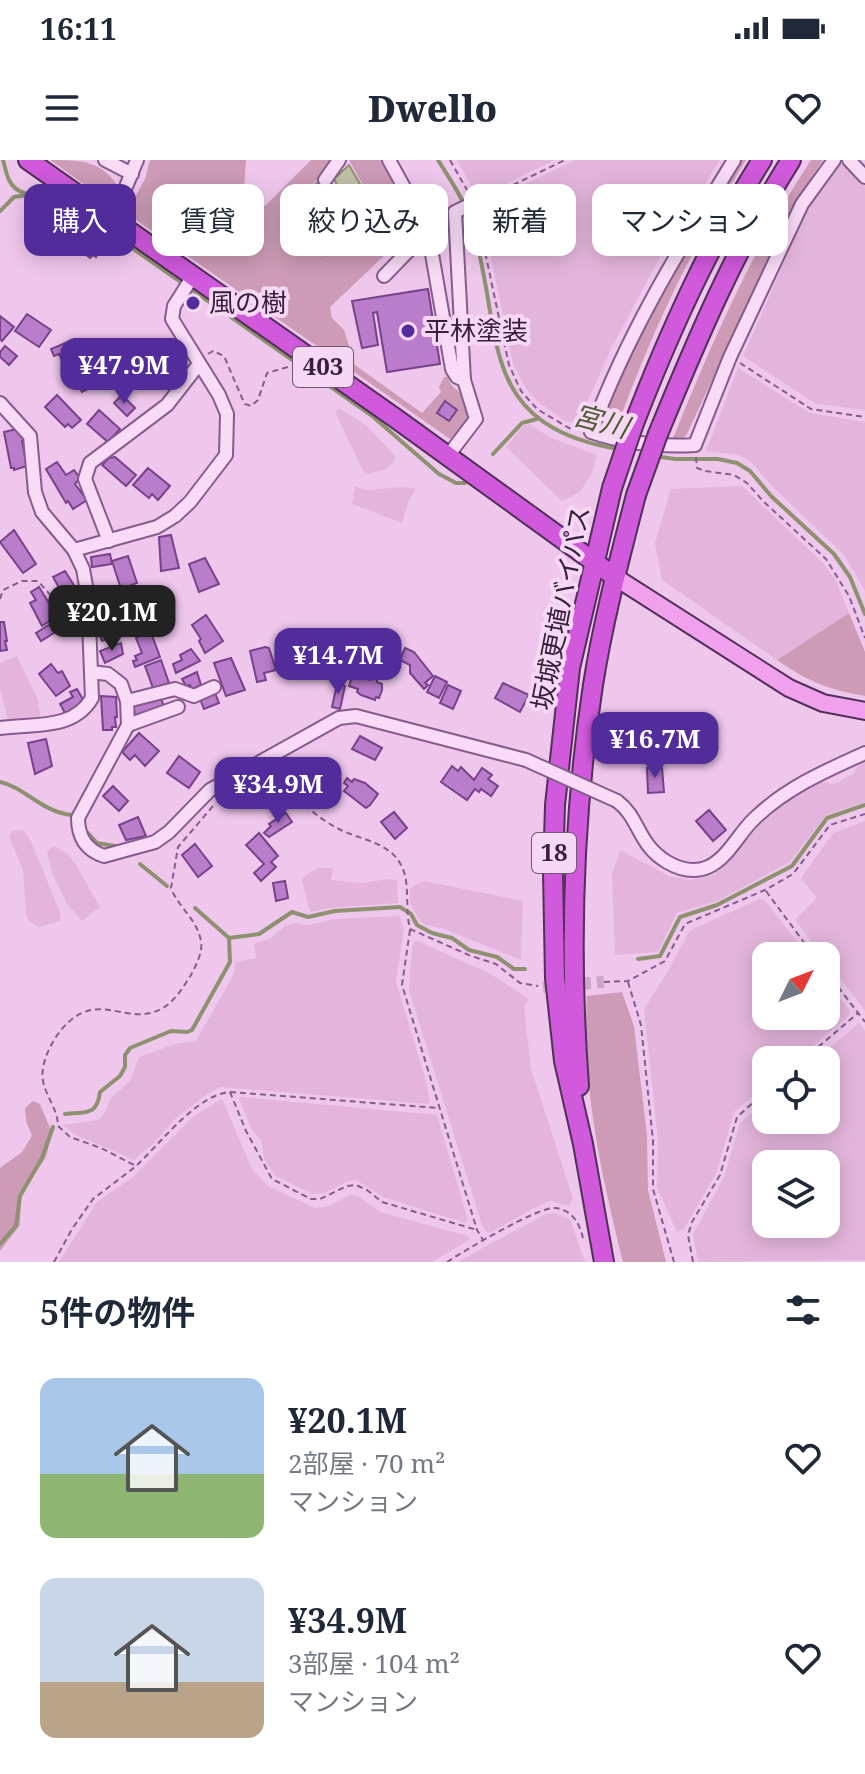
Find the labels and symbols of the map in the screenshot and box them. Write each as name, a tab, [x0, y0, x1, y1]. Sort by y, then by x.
place label: 風の樹	[209, 284, 287, 320]
marker: 風の樹	[184, 294, 202, 312]
place label: 平林塗装	[424, 312, 528, 348]
marker: 平林塗装	[399, 322, 417, 340]
pin: ¥47.9M	[59, 338, 189, 406]
road number: 403	[293, 347, 353, 387]
water label: 宮川	[569, 394, 636, 446]
street label: 坂城更埴バイパス	[523, 503, 597, 713]
pin: ¥20.1M	[47, 585, 177, 653]
pin: ¥14.7M	[273, 628, 403, 696]
pin: ¥16.7M	[590, 712, 720, 780]
pin: ¥34.9M	[213, 757, 343, 825]
road number: 18	[532, 833, 576, 873]
north arrow	[752, 942, 840, 1030]

